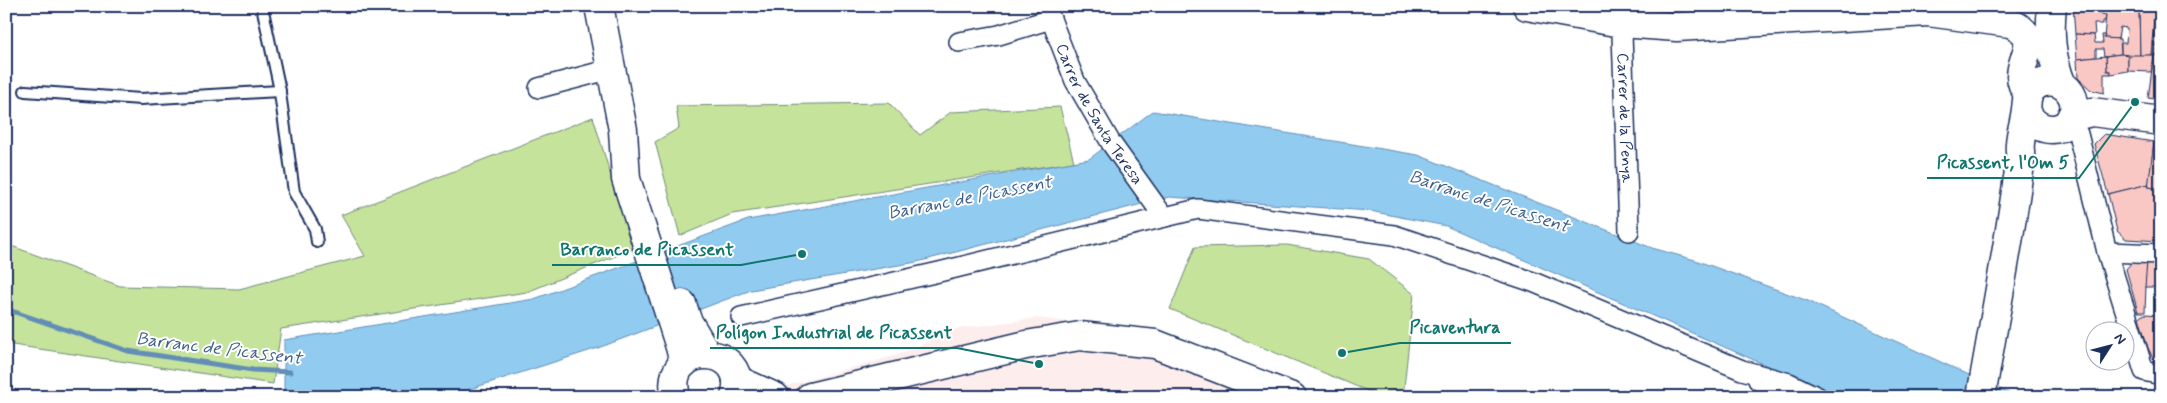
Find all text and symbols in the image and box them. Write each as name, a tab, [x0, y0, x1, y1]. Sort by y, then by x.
street label: Carrer de Santa Teresa	[1051, 40, 1148, 189]
street label: Carrer de la Penya	[1612, 52, 1638, 184]
callout: Picassent, l'Om 5	[1927, 145, 2079, 178]
text: Picassent, l'Om 5	[1937, 151, 2069, 175]
water label: Barranc de Picassent	[1406, 165, 1574, 240]
water label: Barranc de Picassent	[886, 170, 1056, 226]
callout: Barranco de Picassent	[552, 232, 741, 265]
text: Barranco de Picassent	[560, 238, 734, 262]
callout: Picaventura	[1400, 310, 1511, 343]
callout: Polígon Industrial de Picassent	[710, 315, 957, 348]
text: Picaventura	[1409, 316, 1501, 340]
north arrow	[2084, 320, 2134, 370]
text: Polígon Industrial de Picassent	[716, 321, 953, 345]
water label: Barranc de Picassent	[135, 327, 305, 371]
text: N	[2110, 330, 2130, 348]

